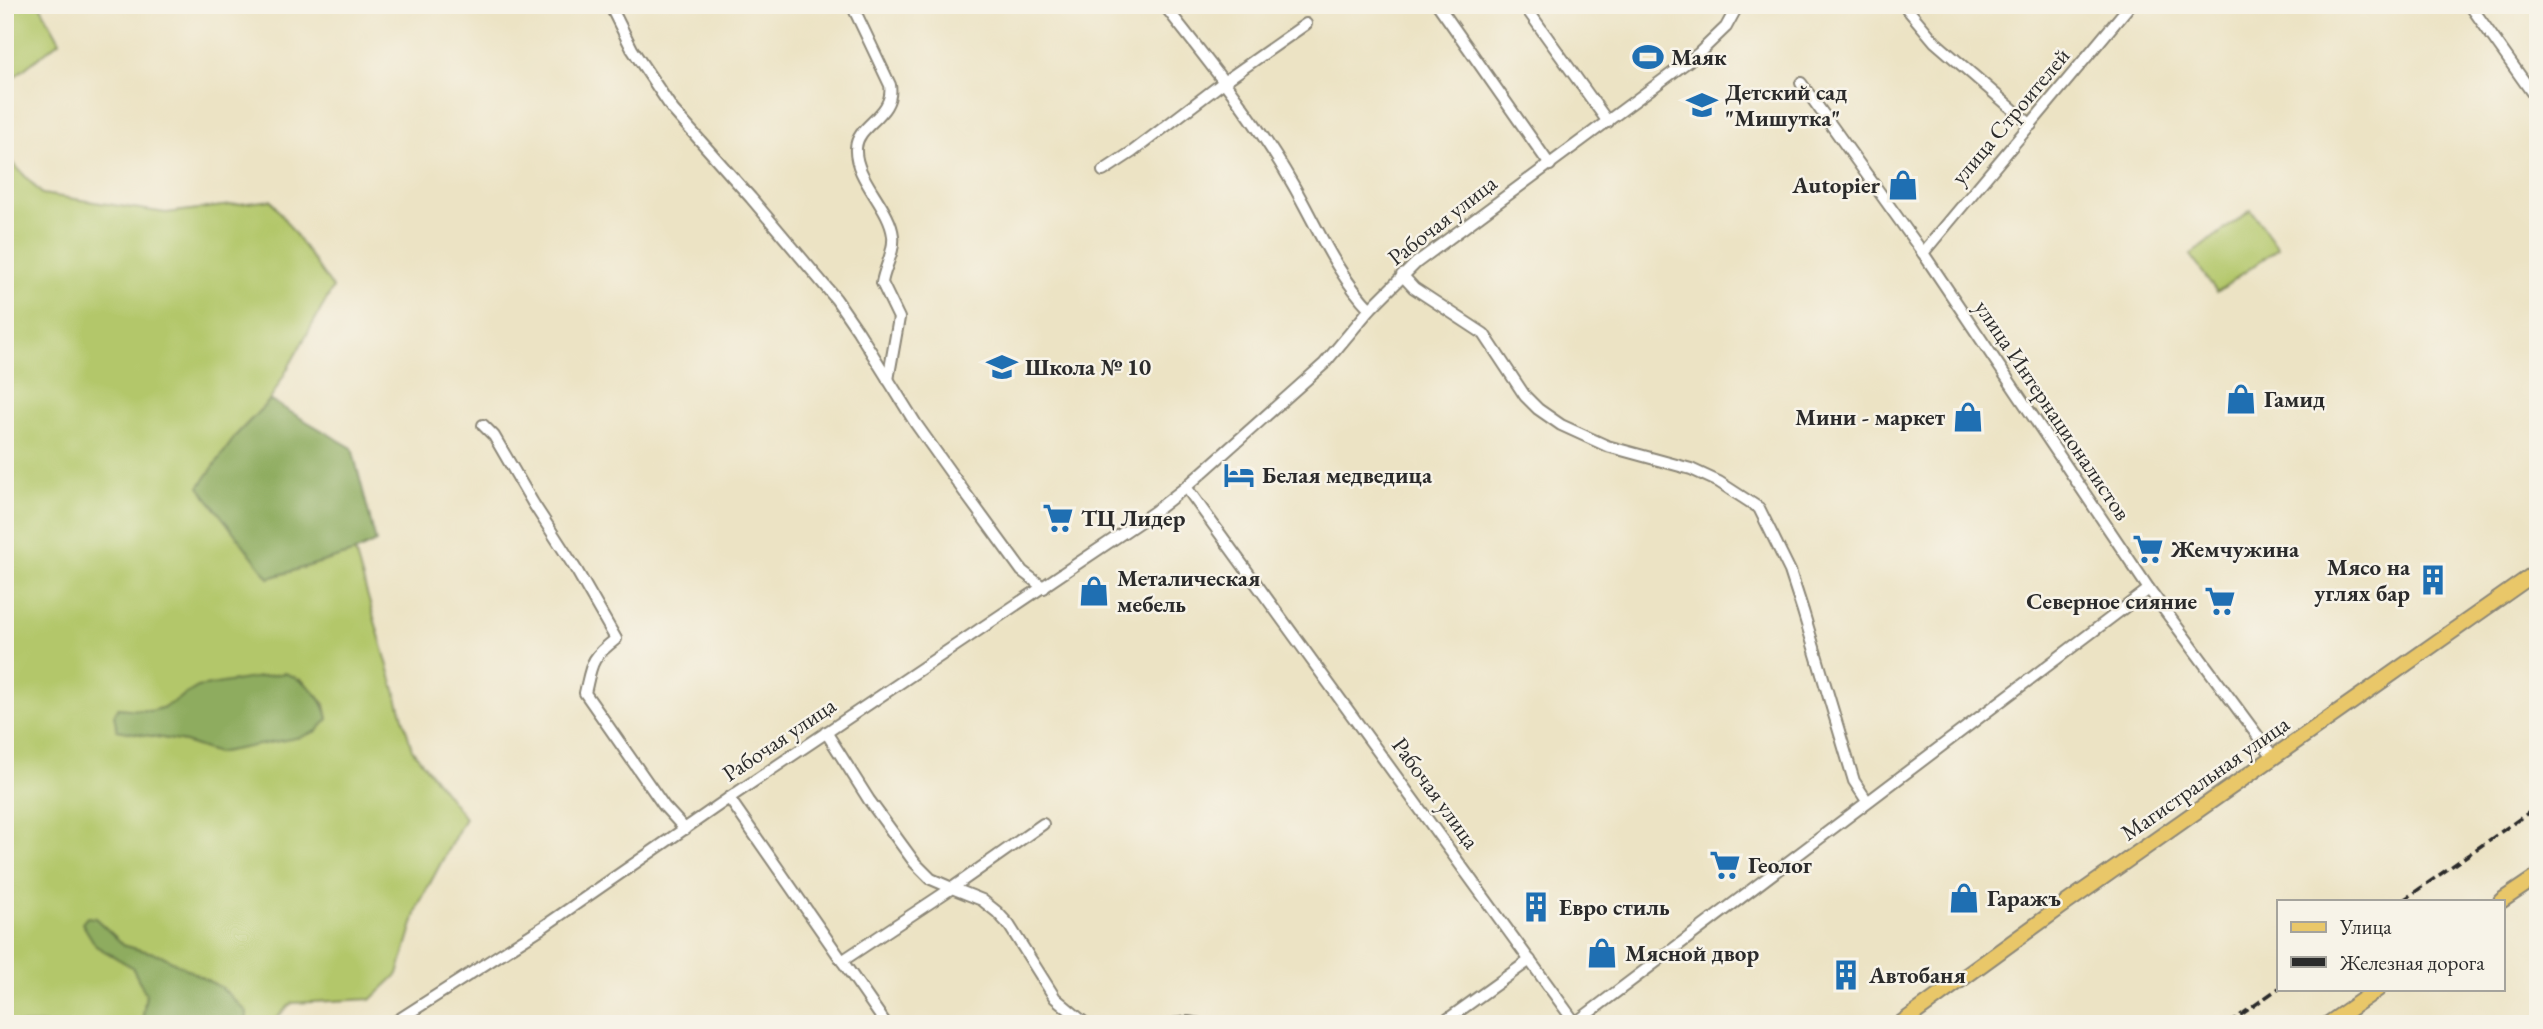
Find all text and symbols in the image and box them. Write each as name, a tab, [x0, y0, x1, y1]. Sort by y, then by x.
sports icon: Маяк	[1631, 40, 1665, 74]
street label: улица Строителей	[1944, 41, 2076, 191]
place label: Маяк	[1671, 42, 1727, 72]
place label: Детский сад "Мишутка"	[1725, 77, 1847, 133]
school or university icon: Детский сад "Мишутка"	[1685, 88, 1719, 122]
street label: Рабочая улица	[1381, 167, 1503, 272]
shop icon: Autopier	[1886, 168, 1920, 202]
place label: Autopier	[1791, 170, 1880, 200]
street label: улица Интернационалистов	[1968, 294, 2138, 526]
school or university icon: Школа № 10	[985, 350, 1019, 384]
place label: Школа № 10	[1025, 352, 1151, 382]
shop icon: Гамид	[2224, 382, 2258, 416]
place label: Гамид	[2264, 384, 2325, 414]
shop icon: Мини - маркет	[1951, 400, 1985, 434]
place label: Мини - маркет	[1795, 402, 1946, 432]
hotel icon: Белая медведица	[1222, 458, 1256, 492]
place label: Белая медведица	[1262, 460, 1433, 490]
supermarket icon: ТЦ Лидер	[1041, 501, 1075, 535]
place label: ТЦ Лидер	[1081, 503, 1186, 533]
supermarket icon: Жемчужина	[2131, 532, 2165, 566]
place label: Жемчужина	[2170, 534, 2300, 564]
place label: Мясо на углях бар	[2314, 552, 2411, 608]
place label: Металическая мебель	[1117, 563, 1260, 619]
building icon: Мясо на углях бар	[2416, 563, 2450, 597]
shop icon: Металическая мебель	[1077, 574, 1111, 608]
supermarket icon: Северное сияние	[2203, 584, 2237, 618]
place label: Северное сияние	[2026, 586, 2197, 616]
street label: Рабочая улица	[716, 690, 842, 788]
street label: Магистральная улица	[2115, 708, 2296, 847]
street label: Рабочая улица	[1385, 731, 1487, 855]
supermarket icon: Геолог	[1708, 848, 1742, 882]
place label: Геолог	[1748, 850, 1812, 880]
shop icon: Гаражъ	[1947, 881, 1981, 915]
place label: Гаражъ	[1987, 883, 2061, 913]
building icon: Евро стиль	[1519, 890, 1553, 924]
place label: Евро стиль	[1559, 892, 1670, 922]
legend	[2277, 900, 2504, 990]
text: Улица	[2339, 913, 2392, 940]
shop icon: Мясной двор	[1585, 936, 1619, 970]
place label: Мясной двор	[1625, 938, 1759, 968]
text: Железная дорога	[2339, 949, 2485, 976]
building icon: Автобаня	[1829, 958, 1863, 992]
place label: Автобаня	[1868, 960, 1966, 990]

